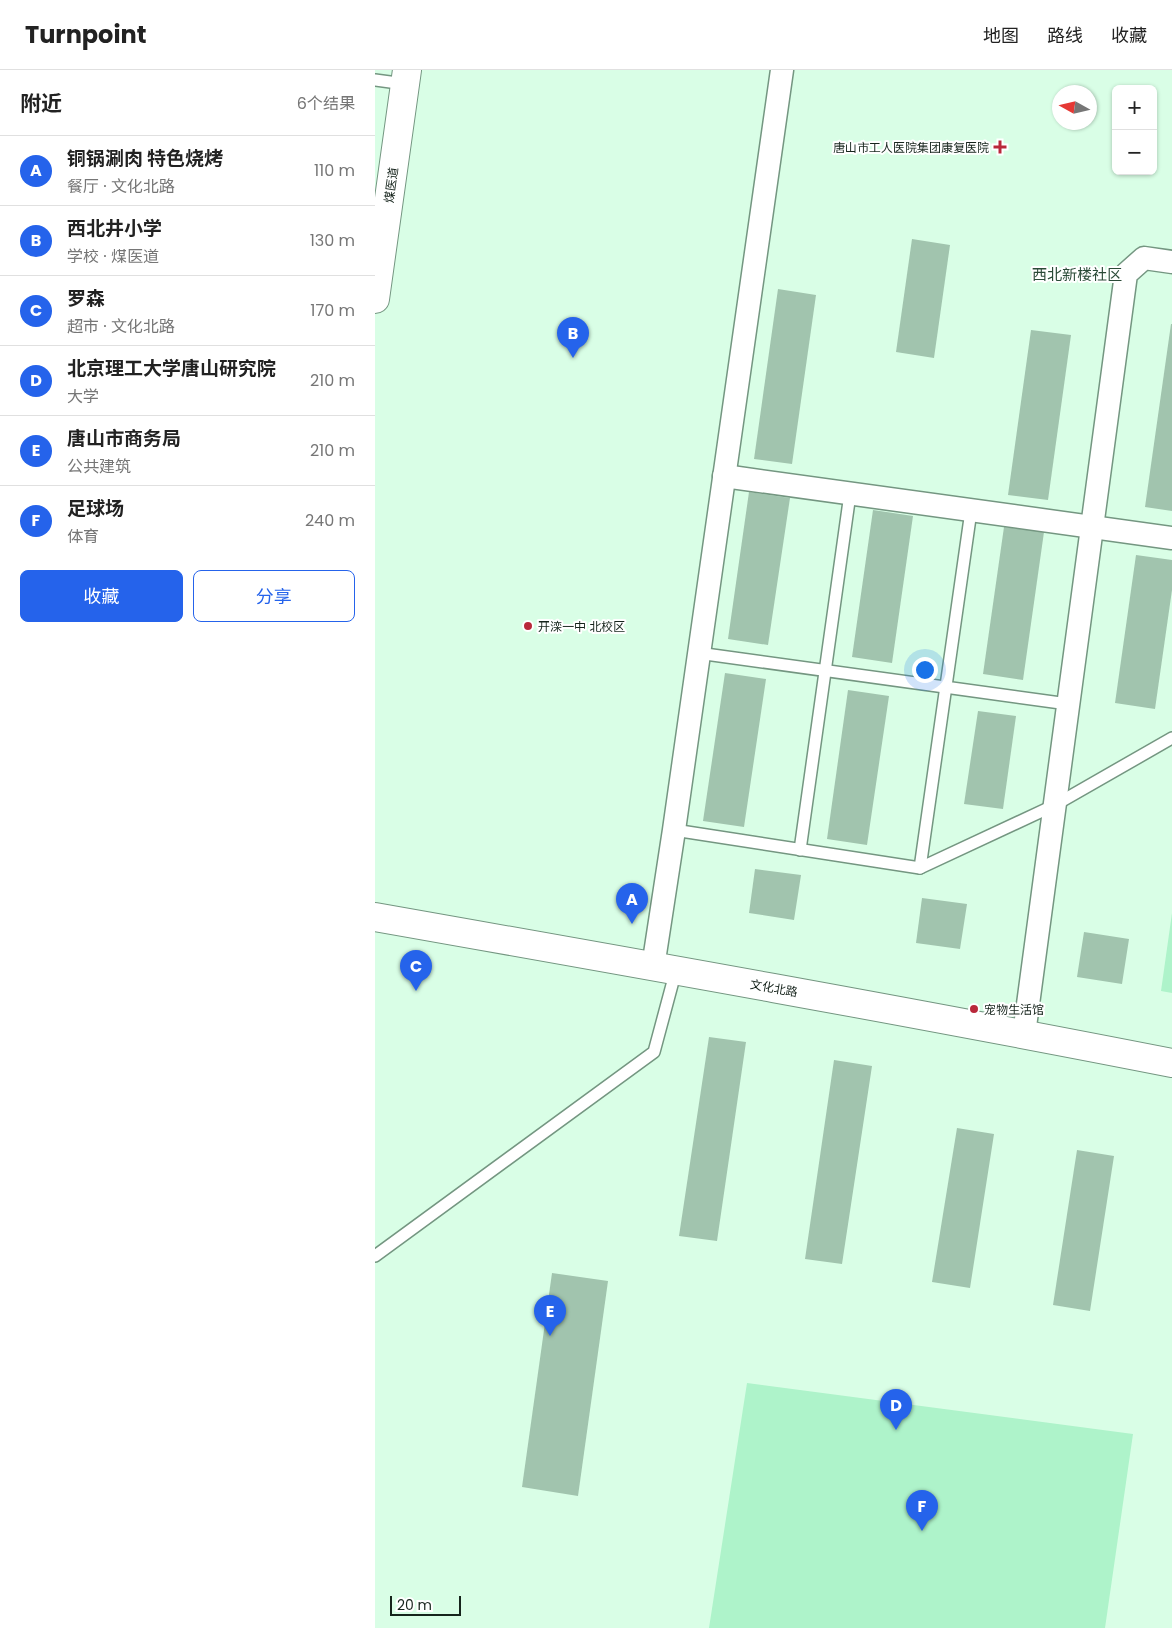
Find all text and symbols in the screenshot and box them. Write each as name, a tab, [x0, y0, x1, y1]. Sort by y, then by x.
text: Turnpoint	[25, 18, 146, 51]
text: 地图	[983, 23, 1019, 48]
text: 路线	[1047, 23, 1083, 48]
text: 收藏	[1111, 23, 1147, 48]
north arrow	[1052, 85, 1097, 130]
map controls	[1112, 85, 1157, 175]
button: +	[1112, 85, 1157, 130]
text: 附近	[20, 89, 62, 118]
text: 6个结果	[297, 92, 355, 115]
button: −	[1112, 130, 1157, 175]
place label: 唐山市工人医院集团康复医院	[833, 139, 989, 156]
marker: 唐山市工人医院集团康复医院	[993, 140, 1007, 154]
text: 铜锅涮肉 特色烧烤	[67, 145, 223, 172]
text: A	[30, 159, 42, 182]
text: 110 m	[314, 159, 355, 182]
street label: 煤医道	[380, 166, 402, 204]
text: 餐厅 · 文化北路	[67, 175, 175, 198]
text: 西北井小学	[67, 215, 162, 242]
text: B	[31, 229, 41, 252]
text: 130 m	[310, 229, 355, 252]
text: 学校 · 煤医道	[67, 245, 159, 268]
district label: 西北新楼社区	[1032, 264, 1122, 285]
text: 罗森	[67, 285, 105, 312]
text: C	[30, 299, 42, 322]
text: 170 m	[310, 299, 355, 322]
text: 超市 · 文化北路	[67, 315, 175, 338]
pin: B	[557, 317, 589, 358]
text: 北京理工大学唐山研究院	[67, 355, 276, 382]
text: D	[30, 369, 42, 392]
text: 210 m	[310, 369, 355, 392]
text: 大学	[67, 385, 99, 408]
text: 唐山市商务局	[67, 425, 181, 452]
text: E	[32, 439, 40, 462]
text: 210 m	[310, 439, 355, 462]
text: 公共建筑	[67, 455, 131, 478]
text: 足球场	[67, 495, 124, 522]
text: F	[32, 509, 40, 532]
text: 240 m	[305, 509, 355, 532]
text: 体育	[67, 525, 99, 548]
button: 收藏	[20, 570, 183, 622]
button: 分享	[193, 570, 355, 622]
place label: 开滦一中 北校区	[538, 618, 625, 635]
marker: 开滦一中 北校区	[522, 620, 534, 632]
your location	[912, 657, 938, 683]
pin: A	[616, 883, 648, 924]
pin: C	[400, 950, 432, 991]
street label: 文化北路	[749, 975, 799, 1001]
place label: 宠物生活馆	[984, 1001, 1044, 1018]
marker: 宠物生活馆	[968, 1003, 980, 1015]
pin: E	[534, 1295, 566, 1336]
pin: D	[880, 1389, 912, 1430]
pin: F	[906, 1490, 938, 1531]
scale bar	[390, 1593, 461, 1616]
text: 20 m	[397, 1595, 432, 1615]

